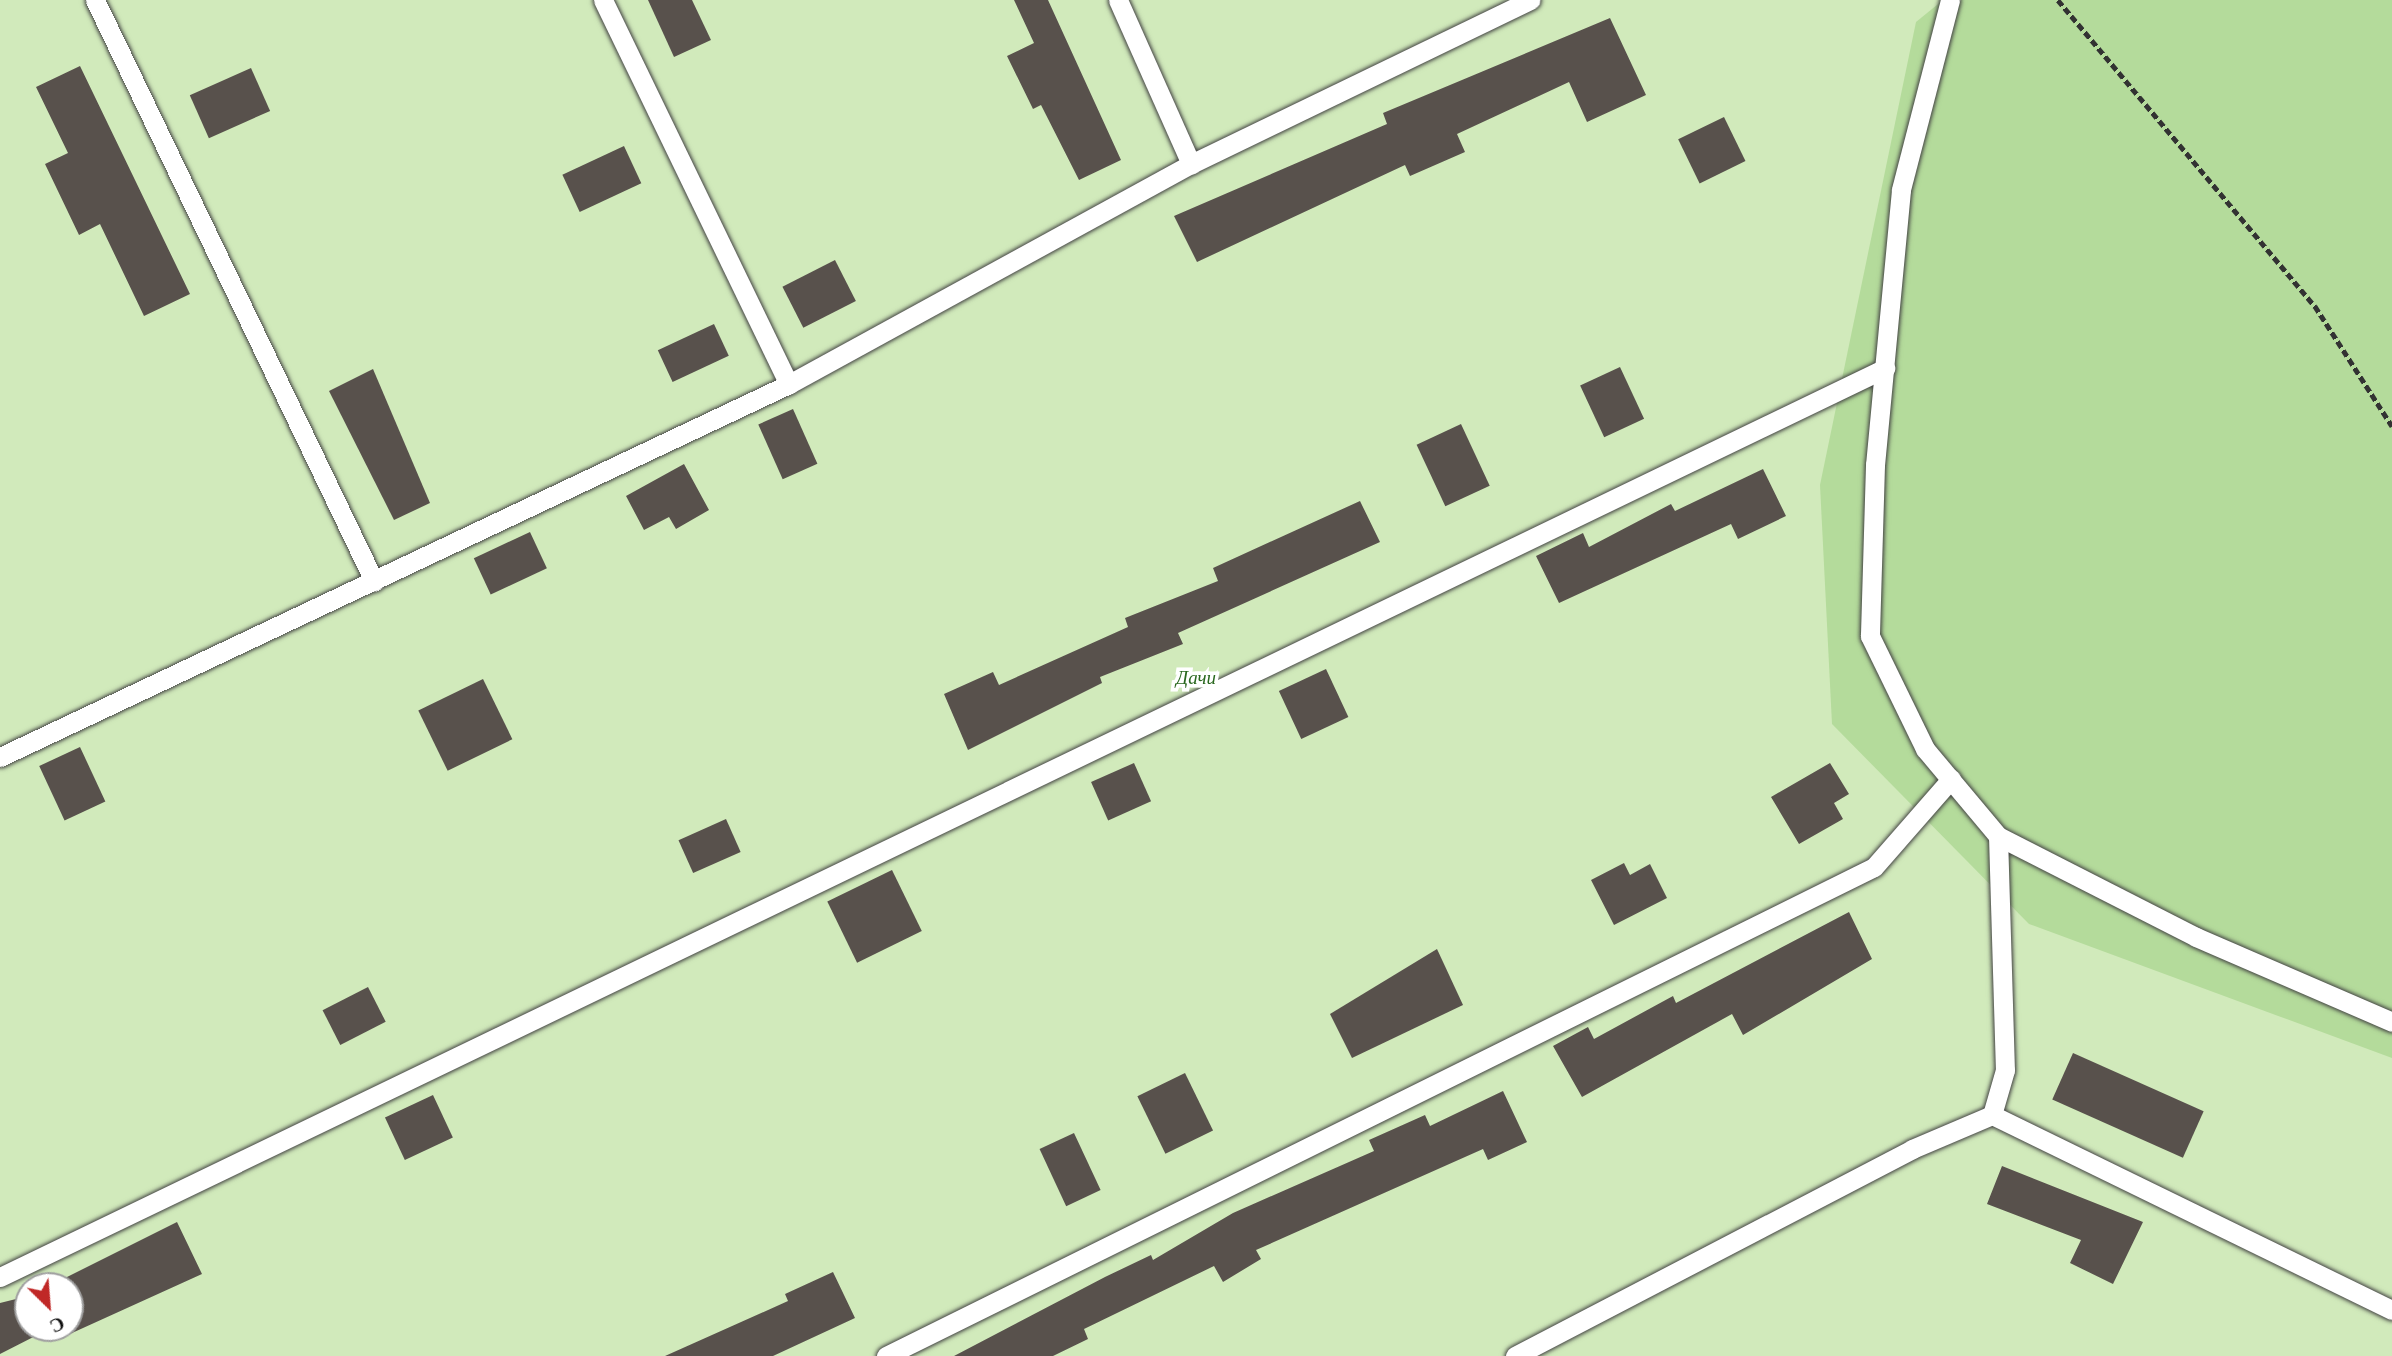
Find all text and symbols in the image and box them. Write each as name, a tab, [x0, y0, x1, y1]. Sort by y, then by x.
park label: Дачи	[1176, 667, 1216, 689]
north arrow	[14, 1272, 84, 1342]
text: С	[47, 1312, 68, 1337]

